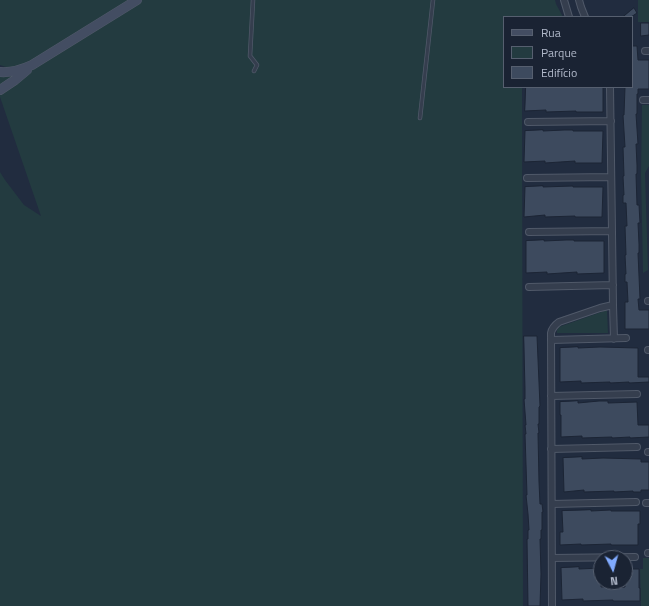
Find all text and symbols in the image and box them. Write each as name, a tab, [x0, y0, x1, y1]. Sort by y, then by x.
legend	[503, 16, 633, 88]
text: Rua	[541, 23, 561, 42]
text: Parque	[541, 43, 577, 62]
text: Edifício	[541, 63, 577, 82]
north arrow	[593, 550, 633, 590]
text: N	[610, 573, 619, 589]

